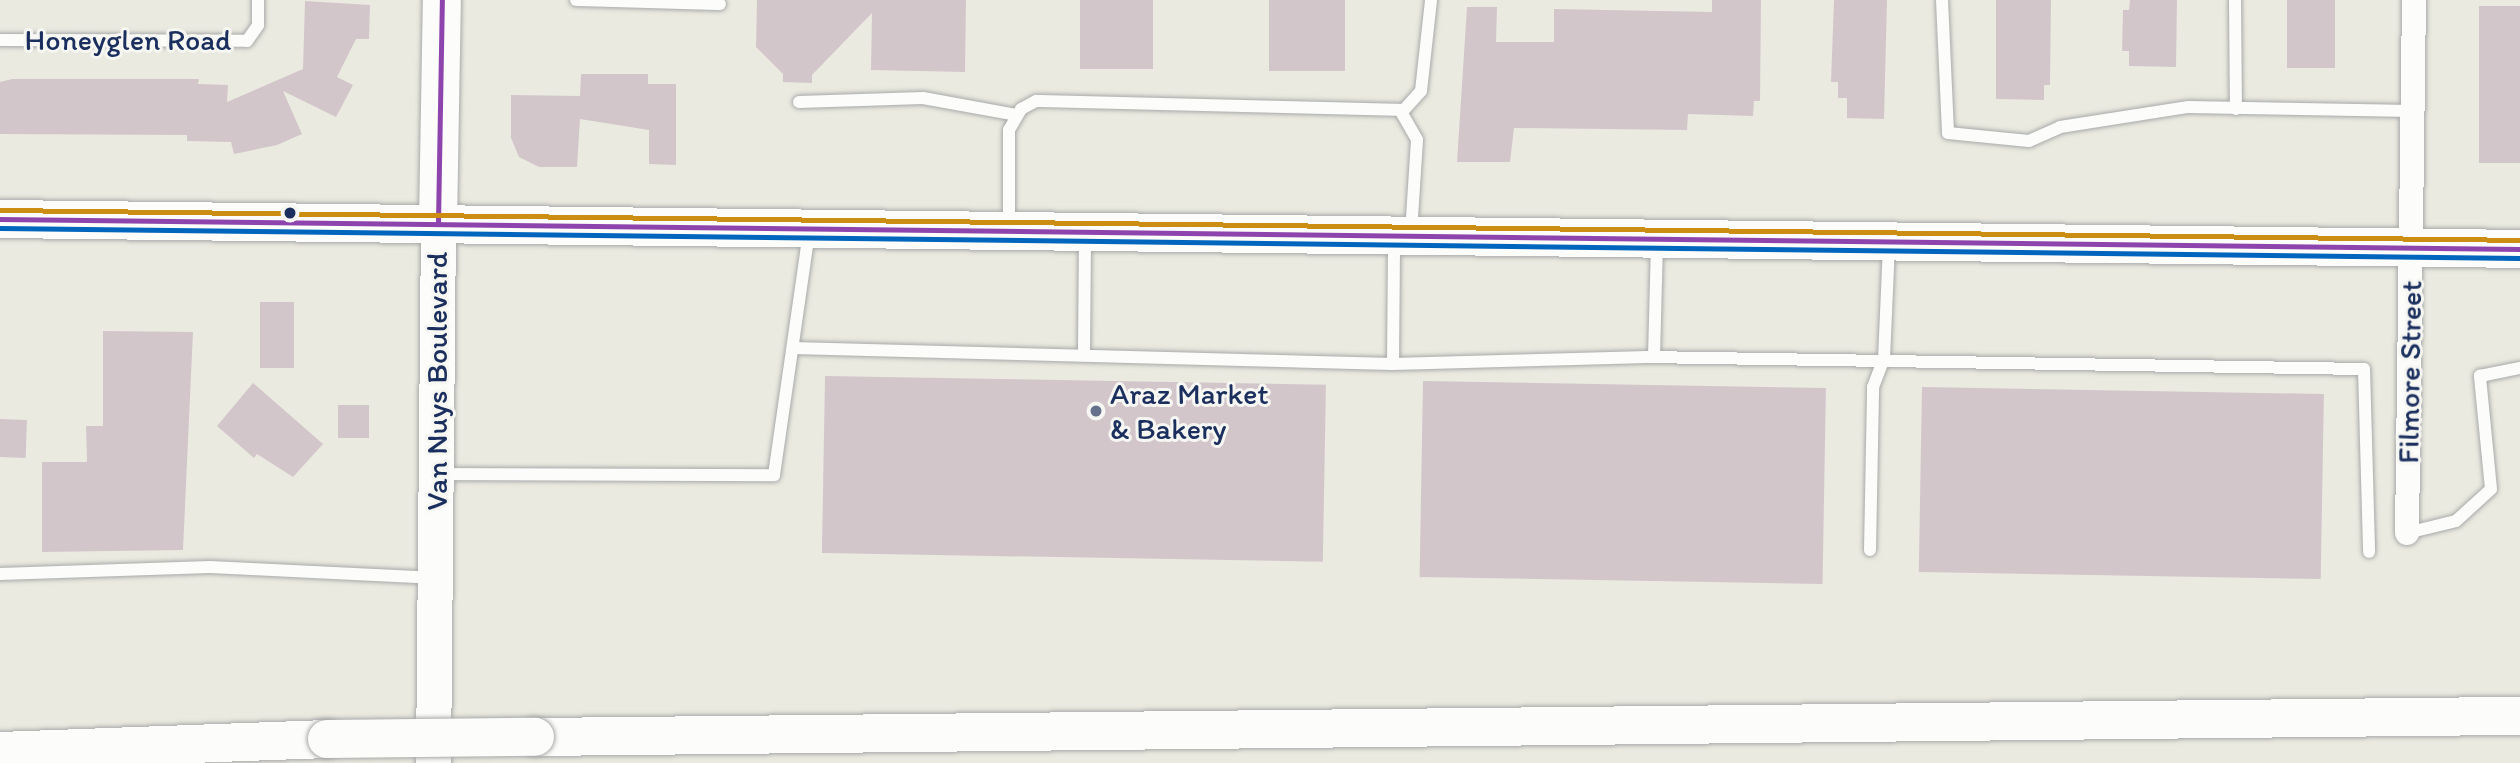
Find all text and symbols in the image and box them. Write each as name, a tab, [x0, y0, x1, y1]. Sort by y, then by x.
street label: Honeyglen Road	[24, 22, 232, 58]
unlabelled marker	[283, 206, 297, 220]
street label: Van Nuys Boulevard	[419, 252, 455, 510]
street label: Filmore Street	[2390, 280, 2430, 464]
place label: Araz Market & Bakery	[1110, 376, 1269, 446]
marker: Araz Market & Bakery	[1088, 403, 1104, 419]

